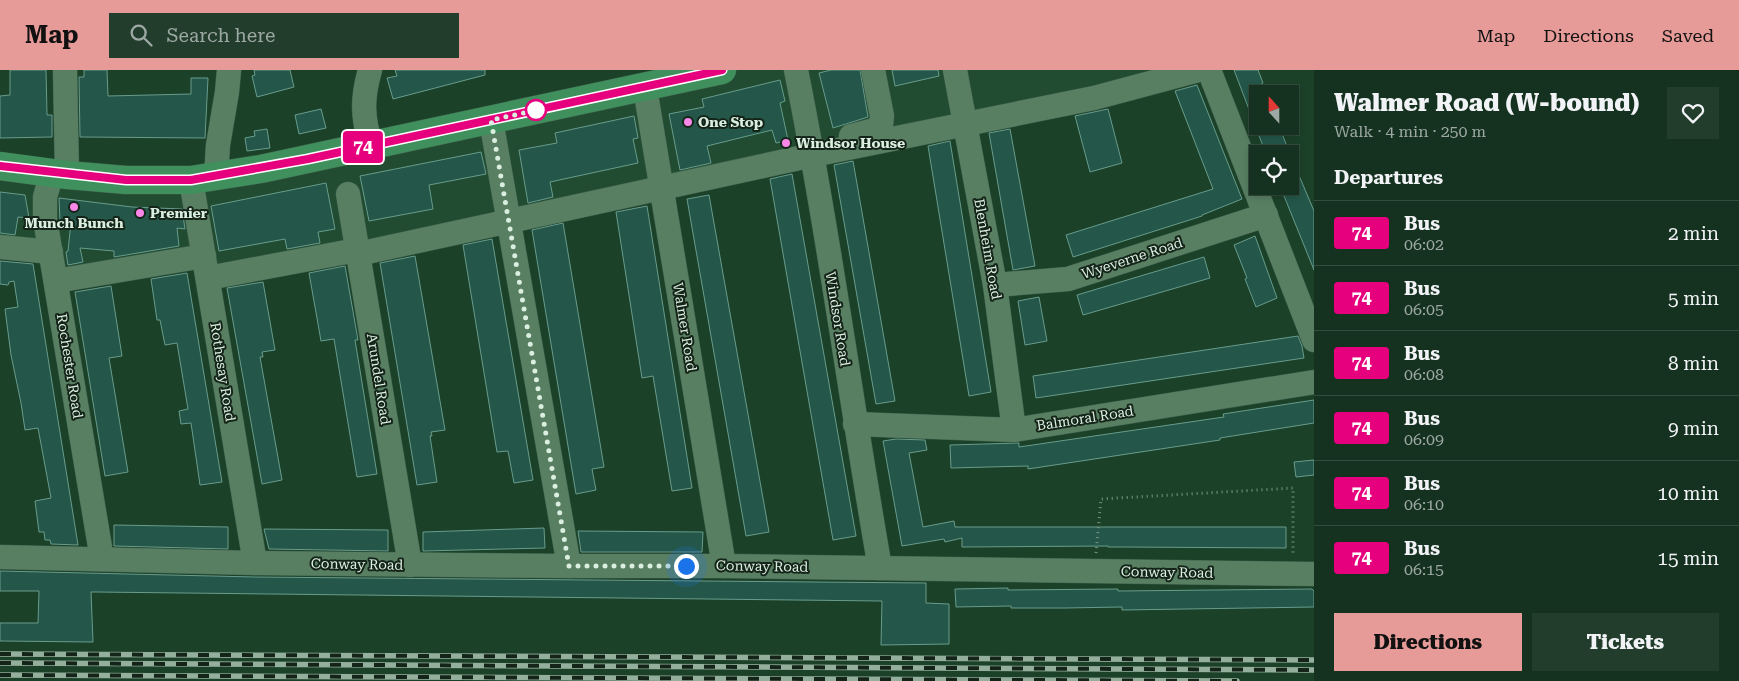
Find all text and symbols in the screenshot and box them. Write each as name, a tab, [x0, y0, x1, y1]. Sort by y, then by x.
search box	[109, 13, 459, 58]
text: Map	[25, 21, 79, 49]
icon: search	[127, 21, 155, 49]
text: Search here	[167, 24, 275, 47]
text: Map	[1477, 25, 1515, 46]
text: Directions	[1543, 25, 1634, 46]
text: Saved	[1662, 25, 1714, 46]
north arrow	[1249, 85, 1299, 135]
map controls	[1249, 85, 1299, 195]
button: heart	[1667, 87, 1719, 139]
text: Walmer Road (W-bound)	[1334, 89, 1639, 117]
unlabelled marker	[525, 99, 547, 121]
place label: One Stop	[698, 114, 763, 130]
marker: One Stop	[682, 116, 694, 128]
text: Walk · 4 min · 250 m	[1334, 122, 1486, 141]
line badge: 74	[340, 131, 386, 163]
place label: Windsor House	[796, 135, 905, 151]
text: 74	[353, 136, 373, 157]
marker: Windsor House	[780, 137, 792, 149]
button: locate	[1249, 145, 1299, 195]
text: Departures	[1334, 166, 1443, 189]
street label: Blenheim Road	[971, 197, 1005, 301]
marker: Munch Bunch	[68, 201, 80, 213]
place label: Premier	[150, 205, 208, 221]
marker: Premier	[134, 207, 146, 219]
text: Bus	[1404, 212, 1440, 235]
place label: Munch Bunch	[24, 215, 124, 231]
text: 74	[1351, 222, 1372, 243]
text: 2 min	[1668, 222, 1719, 245]
street label: Wyeverne Road	[1079, 234, 1185, 282]
text: 06:02	[1404, 235, 1444, 254]
street label: Windsor Road	[823, 271, 853, 367]
text: Bus	[1404, 277, 1440, 300]
street label: Walmer Road	[670, 281, 700, 373]
text: 74	[1351, 287, 1372, 308]
text: 5 min	[1668, 287, 1719, 310]
text: 06:05	[1404, 300, 1444, 319]
street label: Rochester Road	[54, 313, 86, 420]
street label: Rothesay Road	[207, 321, 239, 423]
street label: Arundel Road	[364, 332, 394, 426]
text: Bus	[1404, 342, 1440, 365]
text: 74	[1351, 352, 1372, 373]
text: 8 min	[1668, 352, 1719, 375]
text: 06:08	[1404, 365, 1444, 384]
street label: Balmoral Road	[1035, 402, 1135, 434]
text: Bus	[1404, 407, 1440, 430]
text: 74	[1351, 417, 1372, 438]
text: 9 min	[1668, 417, 1719, 440]
text: 06:09	[1404, 430, 1444, 449]
text: Bus	[1404, 472, 1440, 495]
text: 74	[1351, 482, 1372, 503]
text: 10 min	[1657, 482, 1719, 505]
text: 06:10	[1404, 495, 1444, 514]
text: Bus	[1404, 537, 1440, 560]
text: 74	[1351, 547, 1372, 568]
text: 15 min	[1657, 547, 1719, 570]
your location	[674, 554, 699, 579]
street label: Conway Road	[311, 555, 403, 573]
street label: Conway Road	[716, 557, 808, 575]
text: 06:15	[1404, 560, 1444, 579]
street label: Conway Road	[1121, 563, 1213, 581]
button: Directions	[1334, 613, 1522, 671]
button: Tickets	[1532, 613, 1719, 671]

